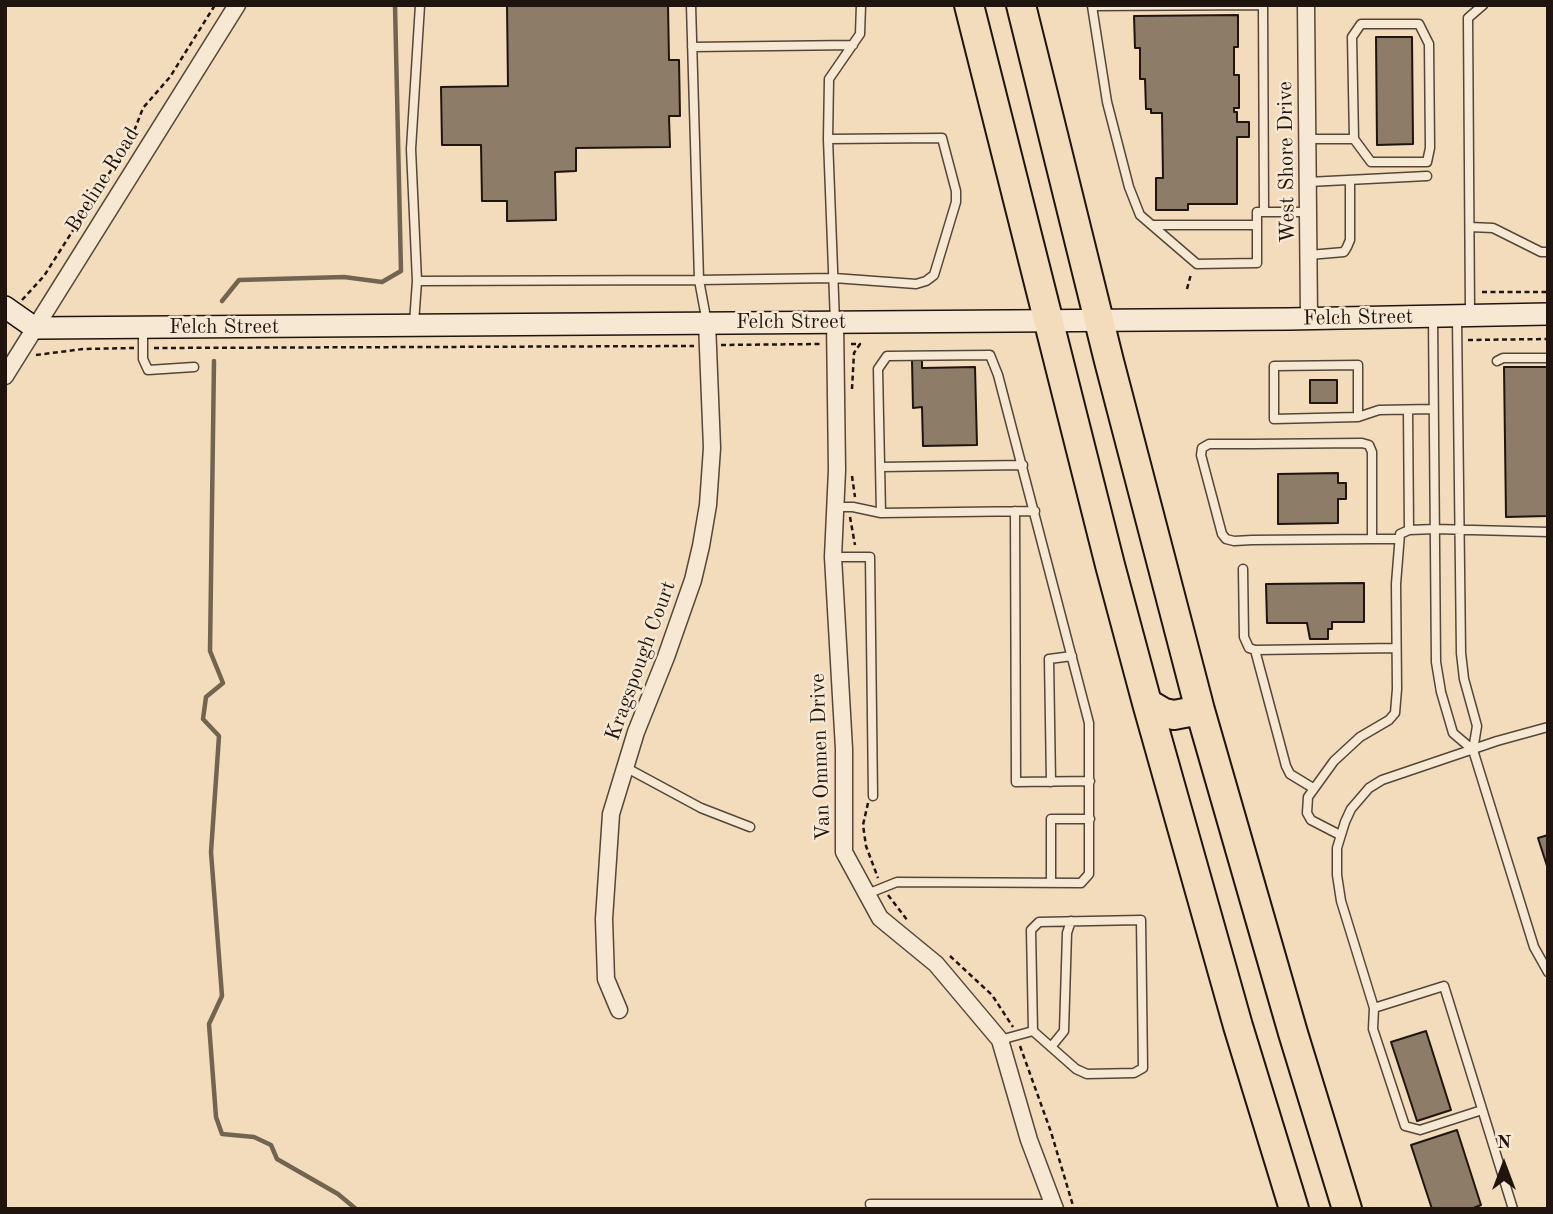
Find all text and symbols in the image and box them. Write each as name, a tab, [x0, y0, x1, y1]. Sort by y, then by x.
street label: West Shore Drive	[1273, 81, 1301, 243]
street label: Beeline Road	[61, 123, 145, 237]
street label: Felch Street	[1303, 304, 1413, 332]
street label: Felch Street	[736, 309, 846, 335]
street label: Felch Street	[169, 314, 279, 340]
street label: Kragspough Court	[600, 578, 682, 744]
street label: Van Ommen Drive	[805, 673, 837, 841]
north arrow	[1469, 1130, 1539, 1200]
text: N	[1497, 1134, 1511, 1153]

